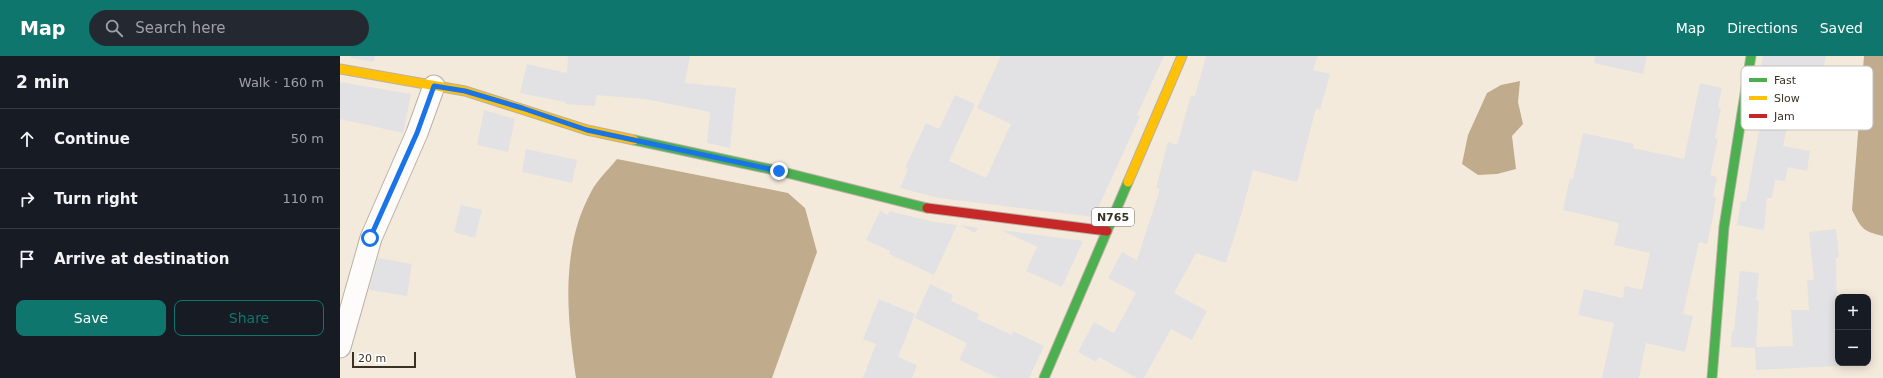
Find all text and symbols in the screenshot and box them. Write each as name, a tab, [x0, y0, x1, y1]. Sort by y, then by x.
search box	[89, 10, 369, 46]
text: Map	[20, 17, 65, 39]
icon: search	[103, 17, 125, 39]
text: Search here	[135, 19, 225, 37]
text: Map	[1676, 20, 1705, 36]
text: Directions	[1727, 20, 1798, 36]
text: Saved	[1820, 20, 1863, 36]
legend	[1741, 66, 1873, 130]
text: 2 min	[16, 72, 69, 92]
text: Fast	[1774, 74, 1797, 87]
text: Walk · 160 m	[239, 75, 324, 90]
text: Slow	[1774, 92, 1800, 105]
text: Jam	[1773, 110, 1795, 123]
icon: ahead	[16, 128, 38, 150]
text: Continue	[54, 130, 130, 148]
text: 50 m	[291, 131, 324, 146]
route end	[770, 162, 788, 180]
icon: right	[16, 188, 38, 210]
text: Turn right	[54, 190, 138, 208]
text: 110 m	[282, 191, 324, 206]
road number: N765	[1092, 208, 1134, 226]
route start	[361, 229, 379, 247]
icon: arrive	[16, 248, 38, 270]
text: Arrive at destination	[54, 250, 229, 268]
map controls	[1835, 294, 1871, 366]
button: +	[1835, 294, 1871, 330]
button: Save	[16, 300, 166, 336]
button: Share	[174, 300, 324, 336]
button: −	[1835, 330, 1871, 366]
scale bar	[352, 350, 416, 369]
text: 20 m	[358, 352, 386, 365]

